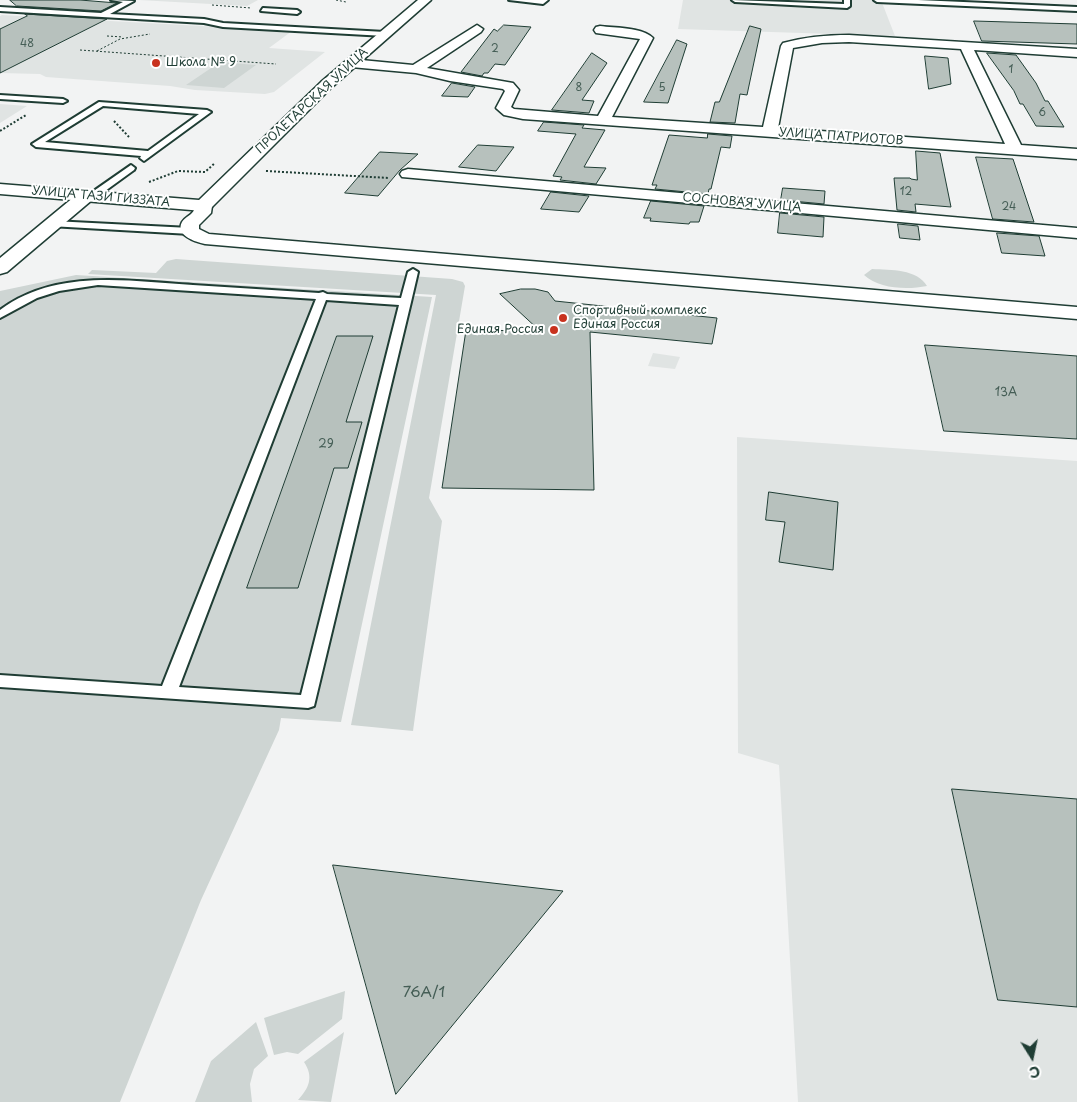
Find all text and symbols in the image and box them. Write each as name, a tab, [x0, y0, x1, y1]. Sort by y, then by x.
house number: 48	[20, 37, 34, 51]
house number: 2	[491, 42, 499, 56]
street label: ПРОЛЕТАРСКАЯ УЛИЦА	[253, 45, 371, 157]
place label: Школа № 9	[166, 56, 236, 70]
marker: Школа № 9	[150, 57, 162, 69]
house number: 1	[1009, 63, 1013, 77]
house number: 8	[576, 81, 582, 95]
house number: 5	[658, 81, 666, 95]
house number: 6	[1038, 106, 1046, 120]
street label: УЛИЦА ПАТРИОТОВ	[778, 125, 904, 149]
street label: УЛИЦА ТАЗИ ГИЗЗАТА	[31, 184, 171, 210]
house number: 12	[900, 185, 912, 199]
street label: СОСНОВАЯ УЛИЦА	[682, 191, 802, 215]
house number: 24	[1002, 200, 1016, 214]
place label: Спортивный комплекс Единая Россия	[573, 304, 707, 332]
marker: Спортивный комплекс Единая Россия	[557, 312, 569, 324]
place label: Единая Россия	[457, 323, 544, 337]
marker: Единая Россия	[548, 324, 560, 336]
house number: 13А	[995, 386, 1017, 400]
house number: 29	[318, 438, 334, 452]
house number: 76А/1	[403, 984, 445, 1002]
north arrow	[1007, 1032, 1057, 1082]
text: С	[1028, 1061, 1042, 1084]

